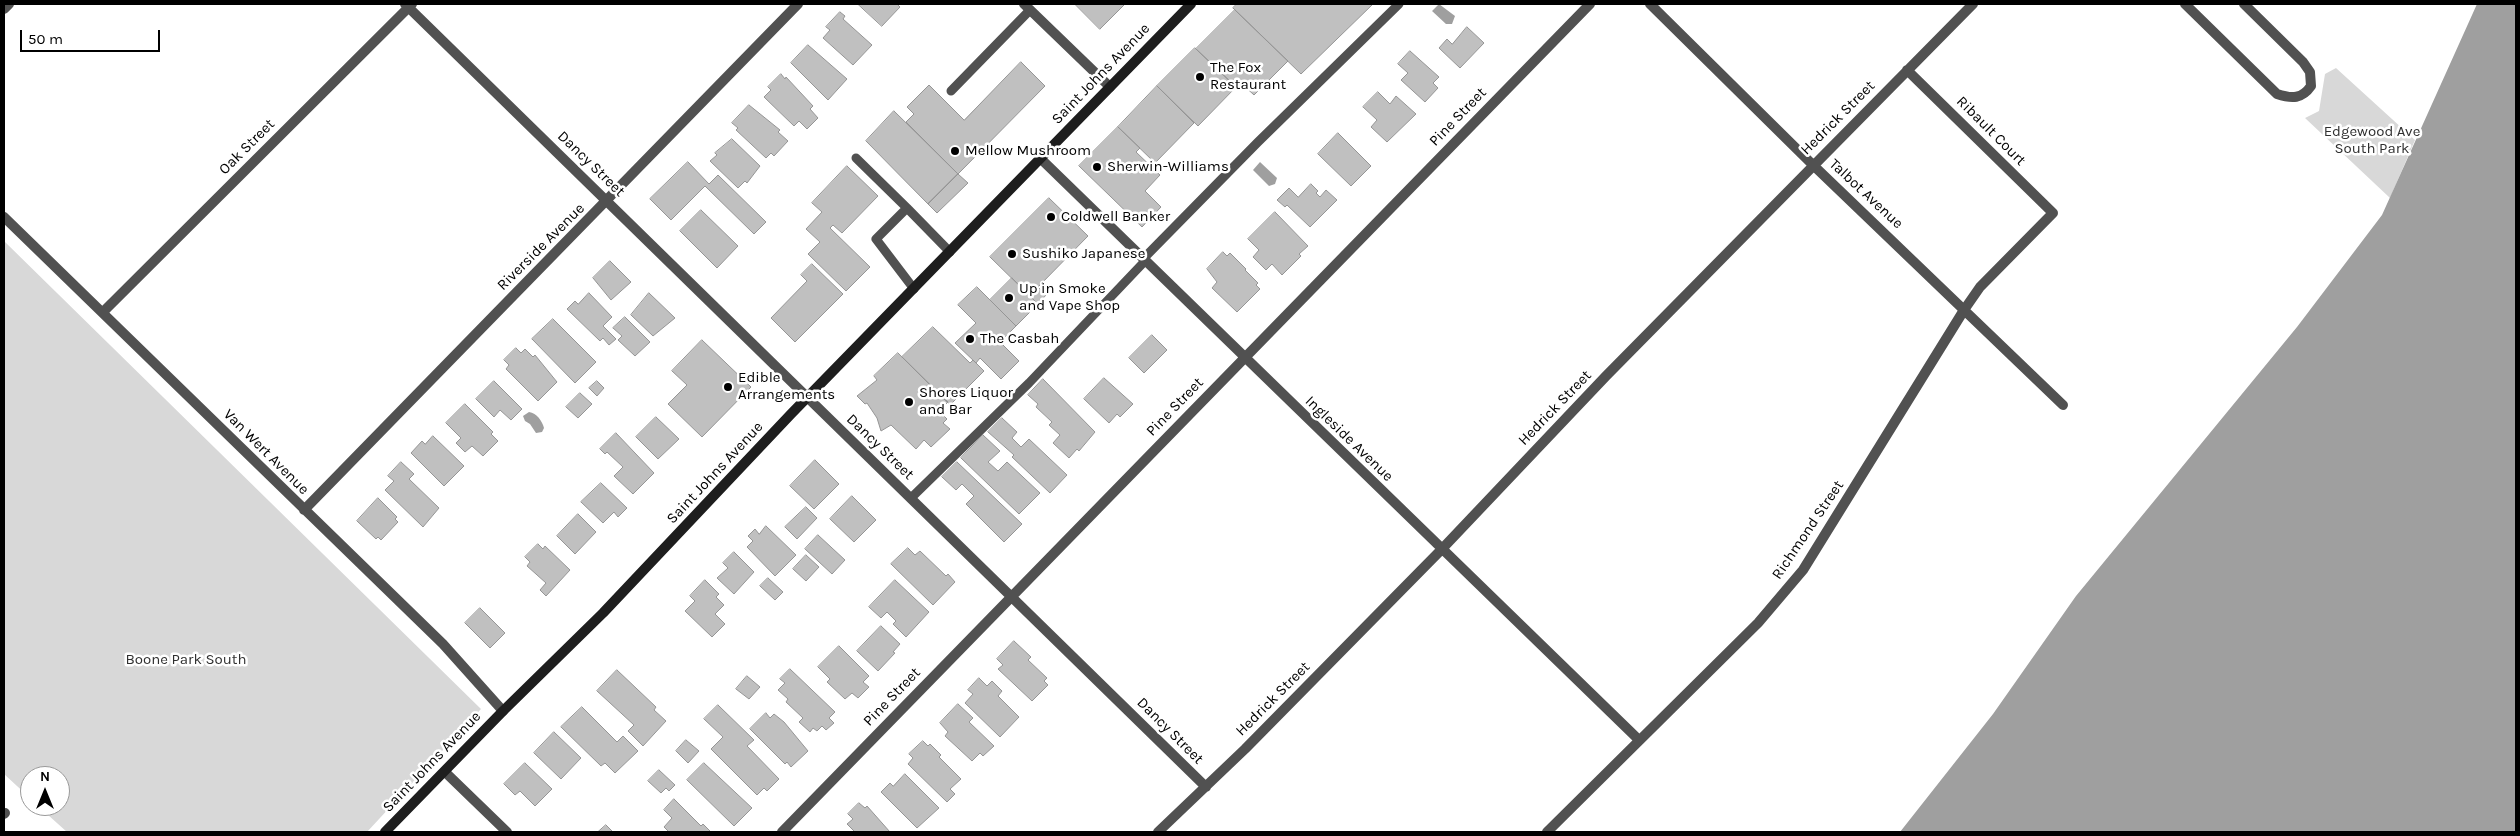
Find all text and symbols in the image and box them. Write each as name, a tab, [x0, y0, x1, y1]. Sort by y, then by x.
scale bar	[22, 20, 162, 52]
street label: Saint Johns Avenue	[1048, 20, 1154, 128]
text: 50 m	[28, 30, 63, 48]
place label: The Fox Restaurant	[1210, 59, 1286, 94]
marker: The Fox Restaurant	[1194, 71, 1206, 83]
street label: Hedrick Street	[1797, 77, 1879, 159]
street label: Pine Street	[1426, 84, 1490, 150]
street label: Ribault Court	[1953, 93, 2029, 169]
street label: Oak Street	[215, 115, 279, 179]
park label: Edgewood Ave South Park	[2324, 123, 2420, 158]
street label: Dancy Street	[554, 127, 628, 201]
place label: Mellow Mushroom	[965, 142, 1091, 160]
marker: Mellow Mushroom	[949, 145, 961, 157]
street label: Talbot Avenue	[1825, 155, 1907, 233]
place label: Sherwin-Williams	[1107, 158, 1229, 176]
marker: Sherwin-Williams	[1091, 161, 1103, 173]
street label: Riverside Avenue	[494, 200, 588, 294]
place label: Coldwell Banker	[1061, 208, 1170, 226]
marker: Coldwell Banker	[1045, 211, 1057, 223]
place label: Sushiko Japanese	[1022, 245, 1145, 263]
marker: Sushiko Japanese	[1006, 248, 1018, 260]
place label: Up in Smoke and Vape Shop	[1019, 280, 1120, 315]
marker: Up in Smoke and Vape Shop	[1003, 292, 1015, 304]
place label: The Casbah	[980, 330, 1059, 348]
marker: The Casbah	[964, 333, 976, 345]
street label: Hedrick Street	[1515, 367, 1595, 449]
place label: Edible Arrangements	[738, 369, 835, 404]
street label: Pine Street	[1143, 374, 1207, 440]
marker: Edible Arrangements	[722, 381, 734, 393]
place label: Shores Liquor and Bar	[919, 384, 1013, 419]
street label: Ingleside Avenue	[1301, 392, 1397, 486]
marker: Shores Liquor and Bar	[903, 396, 915, 408]
street label: Van Wert Avenue	[220, 406, 312, 498]
street label: Dancy Street	[843, 410, 917, 484]
street label: Saint Johns Avenue	[663, 418, 767, 528]
street label: Richmond Street	[1768, 477, 1848, 583]
park label: Boone Park South	[125, 651, 247, 669]
street label: Hedrick Street	[1232, 658, 1314, 740]
street label: Pine Street	[860, 664, 924, 730]
street label: Dancy Street	[1133, 694, 1207, 768]
street label: Saint Johns Avenue	[379, 708, 485, 816]
north arrow	[20, 766, 70, 816]
text: N	[40, 768, 50, 785]

